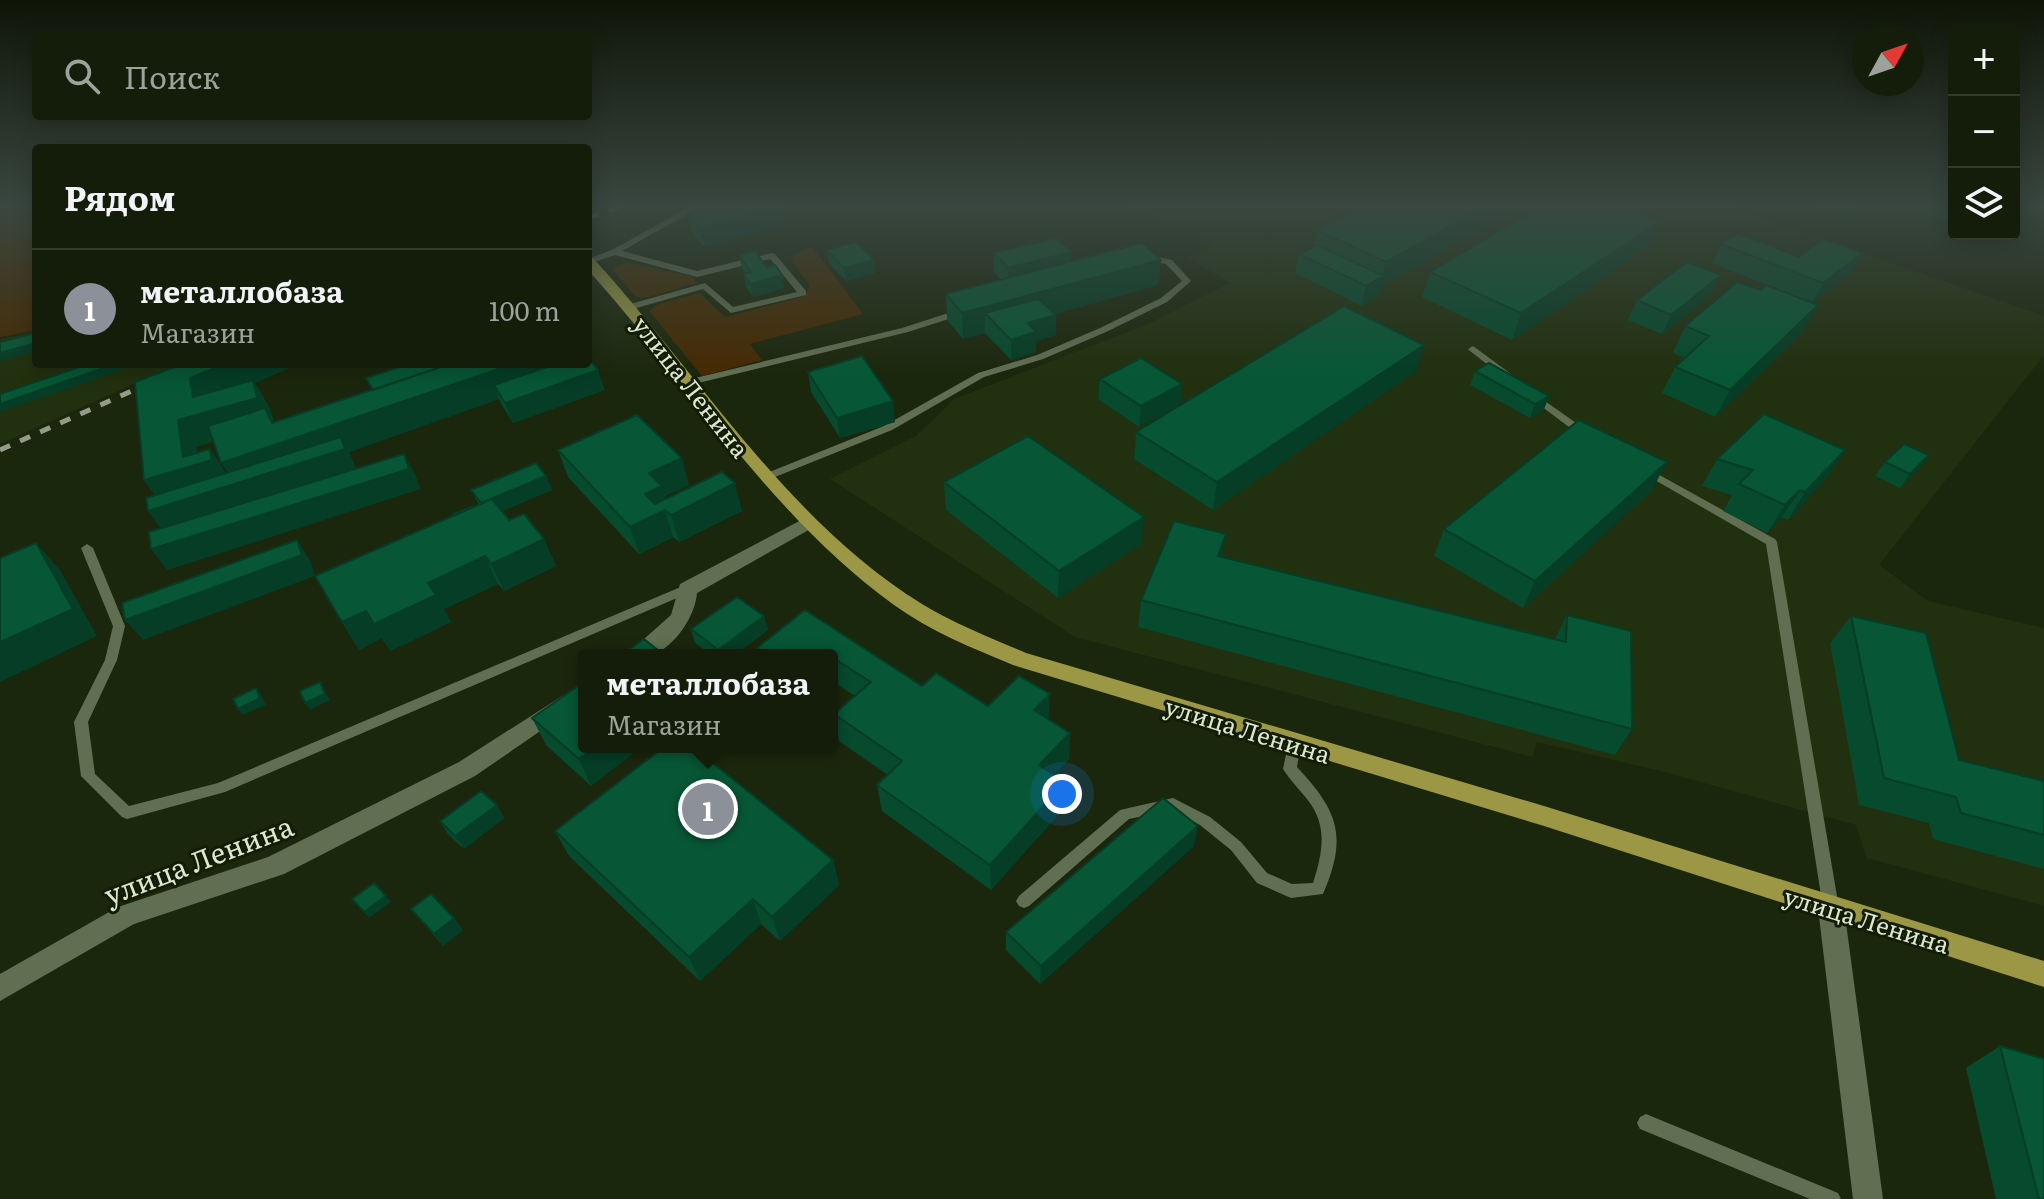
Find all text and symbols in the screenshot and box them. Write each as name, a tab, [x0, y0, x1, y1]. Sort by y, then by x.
north arrow	[1852, 24, 1924, 96]
map controls	[1948, 24, 2020, 240]
button: +	[1948, 24, 2020, 96]
search box	[32, 32, 592, 120]
icon: search	[60, 54, 104, 98]
text: Поиск	[124, 54, 220, 98]
button: −	[1948, 96, 2020, 168]
button: layers	[1948, 168, 2020, 240]
text: Рядом	[64, 171, 176, 221]
text: металлобаза	[140, 268, 344, 312]
text: 1	[85, 290, 95, 329]
text: 100 m	[489, 290, 560, 329]
street label: улица Ленина	[626, 308, 759, 464]
text: Магазин	[140, 312, 255, 351]
popup	[578, 649, 838, 753]
text: металлобаза	[606, 660, 810, 704]
street label: улица Ленина	[1161, 687, 1335, 771]
text: Магазин	[606, 704, 721, 743]
your location	[1042, 774, 1082, 814]
pin: 1	[682, 779, 734, 839]
street label: улица Ленина	[97, 804, 299, 914]
street label: улица Ленина	[1780, 877, 1954, 961]

